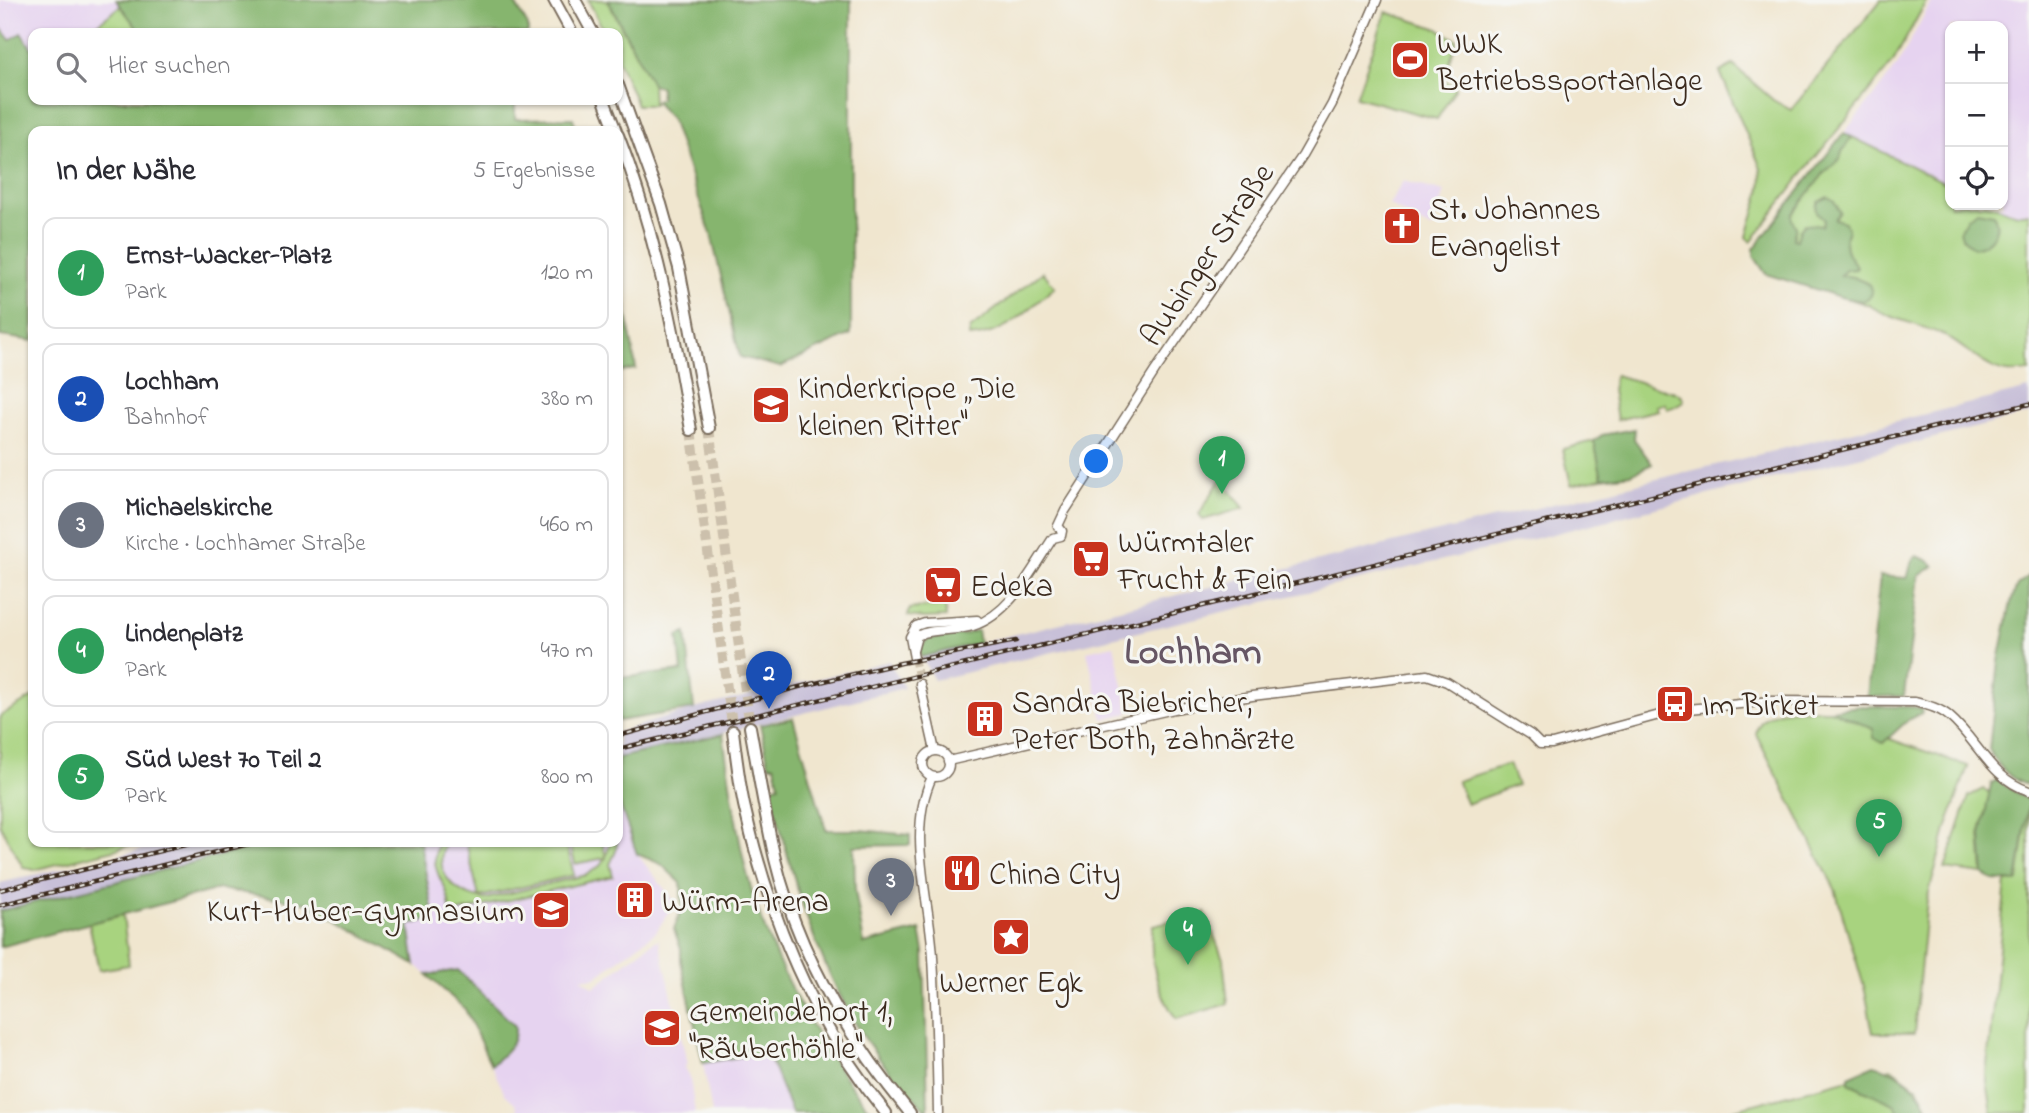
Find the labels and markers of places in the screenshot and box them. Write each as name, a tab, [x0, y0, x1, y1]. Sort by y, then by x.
place label: WWK Betriebssportanlage	[1436, 22, 1703, 106]
sports icon: WWK Betriebssportanlage	[1389, 39, 1431, 81]
place label: St. Johannes Evangelist	[1429, 188, 1601, 272]
church icon: St. Johannes Evangelist	[1381, 205, 1423, 247]
place label: Kinderkrippe „Die kleinen Ritter"	[798, 367, 1016, 451]
school or university icon: Kinderkrippe „Die kleinen Ritter"	[750, 384, 792, 426]
pin: 1	[1199, 436, 1245, 494]
place label: Würmtaler Frucht & Fein	[1117, 521, 1292, 605]
supermarket icon: Würmtaler Frucht & Fein	[1070, 538, 1112, 580]
supermarket icon: Edeka	[922, 564, 964, 606]
place label: Edeka	[970, 565, 1053, 612]
pin: 2	[746, 651, 792, 709]
place label: Sandra Biebricher, Peter Both, Zahnärzte	[1012, 681, 1295, 765]
bus stop icon: Im Birket	[1654, 683, 1696, 725]
place label: Im Birket	[1702, 684, 1819, 731]
building icon: Sandra Biebricher, Peter Both, Zahnärzte	[964, 698, 1006, 740]
pin: 5	[1856, 799, 1902, 857]
restaurant icon: China City	[941, 852, 983, 894]
place label: China City	[989, 853, 1120, 900]
pin: 3	[868, 858, 914, 916]
building icon: Würm-Arena	[614, 879, 656, 921]
place label: Würm-Arena	[662, 880, 829, 927]
school or university icon: Kurt-Huber-Gymnasium	[530, 889, 572, 931]
place label: Kurt-Huber-Gymnasium	[207, 890, 524, 937]
pin: 4	[1165, 907, 1211, 965]
place icon: Werner Egk	[990, 916, 1032, 958]
place label: Werner Egk	[939, 961, 1084, 1008]
place label: Gemeindehort 1, "Räuberhöhle"	[689, 990, 893, 1074]
school or university icon: Gemeindehort 1, "Räuberhöhle"	[641, 1007, 683, 1049]

